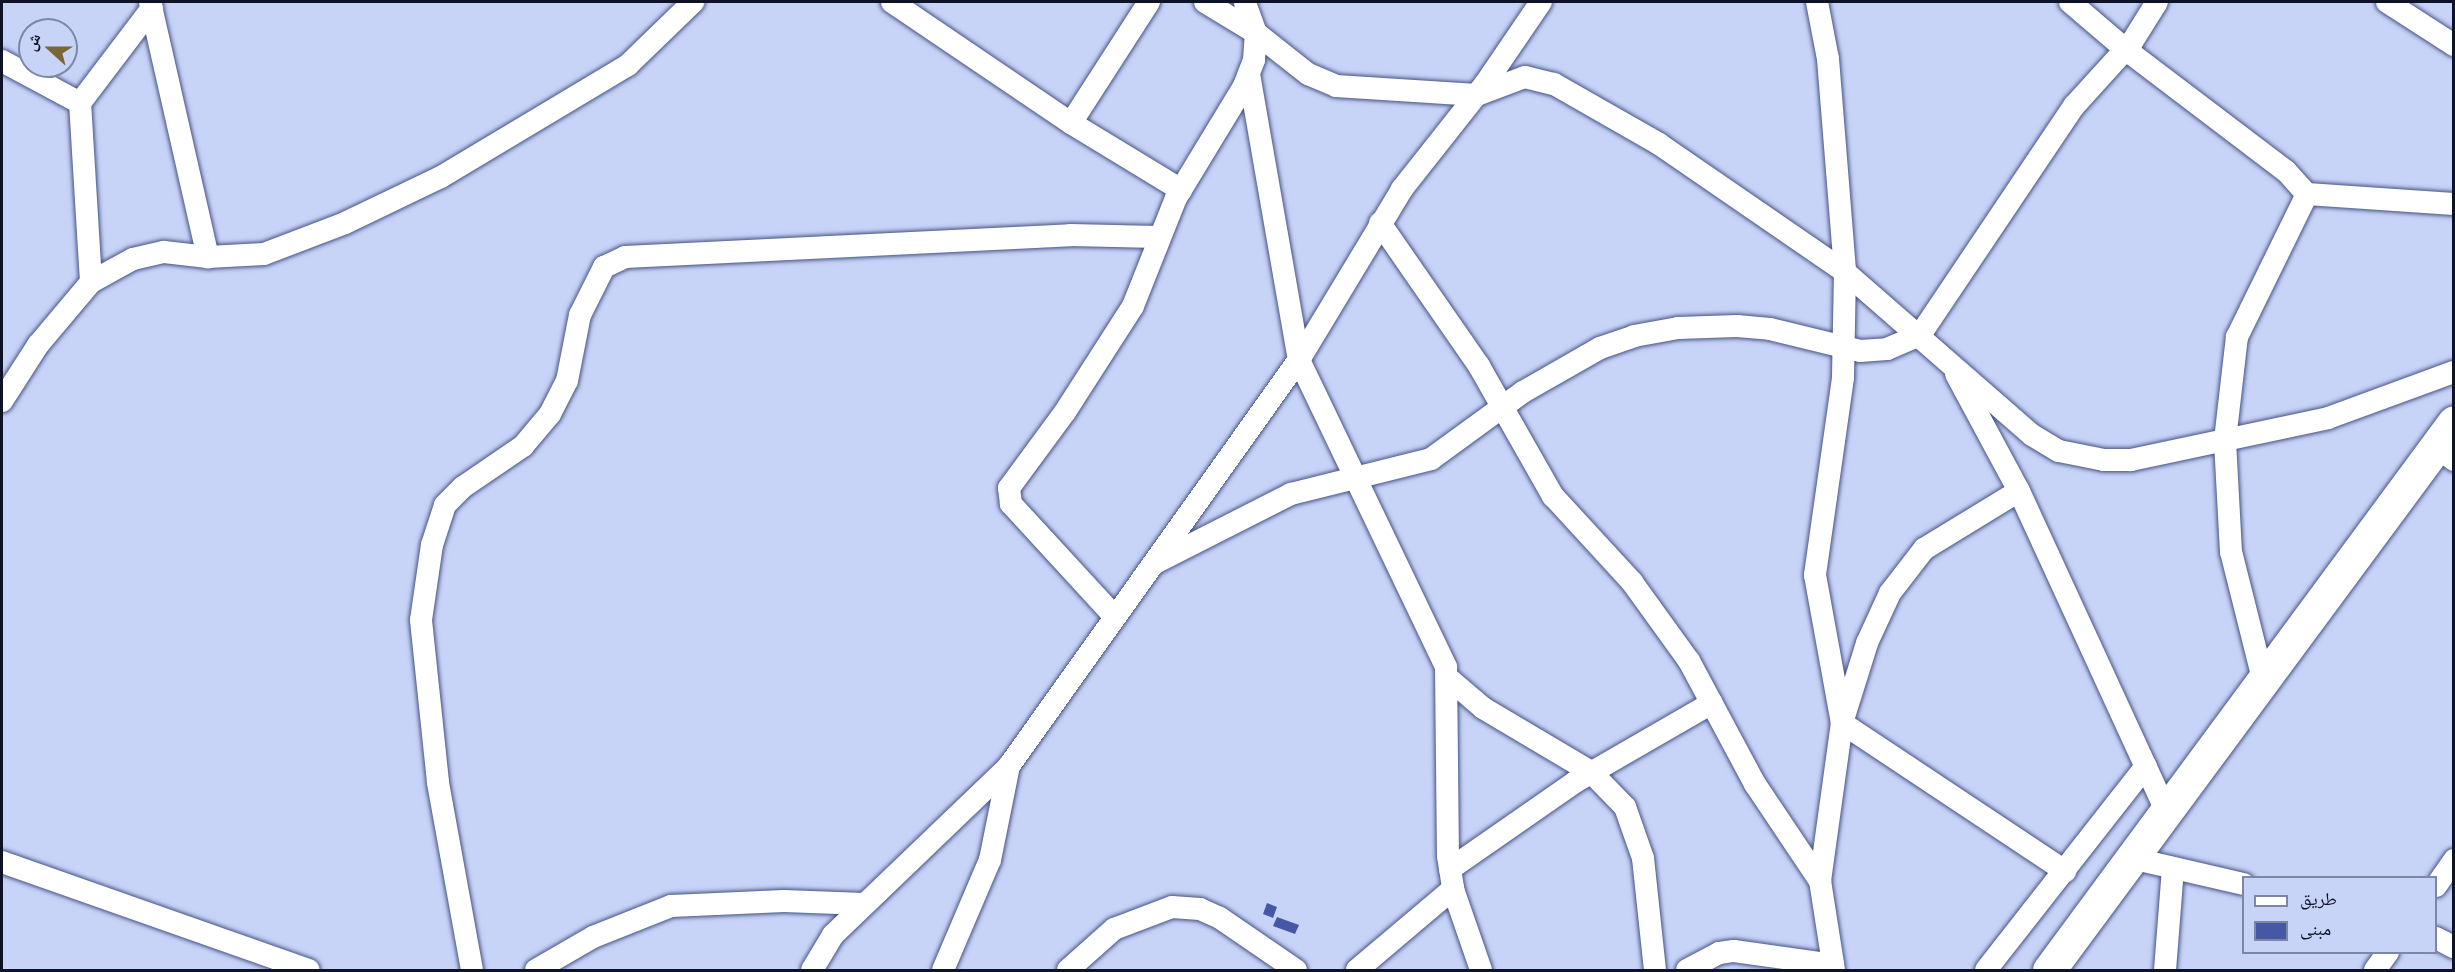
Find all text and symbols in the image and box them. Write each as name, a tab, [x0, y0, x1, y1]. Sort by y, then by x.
north arrow	[18, 18, 78, 78]
text: ش	[23, 31, 44, 53]
legend	[2242, 876, 2437, 954]
text: طريق	[2300, 891, 2337, 909]
text: مبنى	[2300, 921, 2331, 939]

